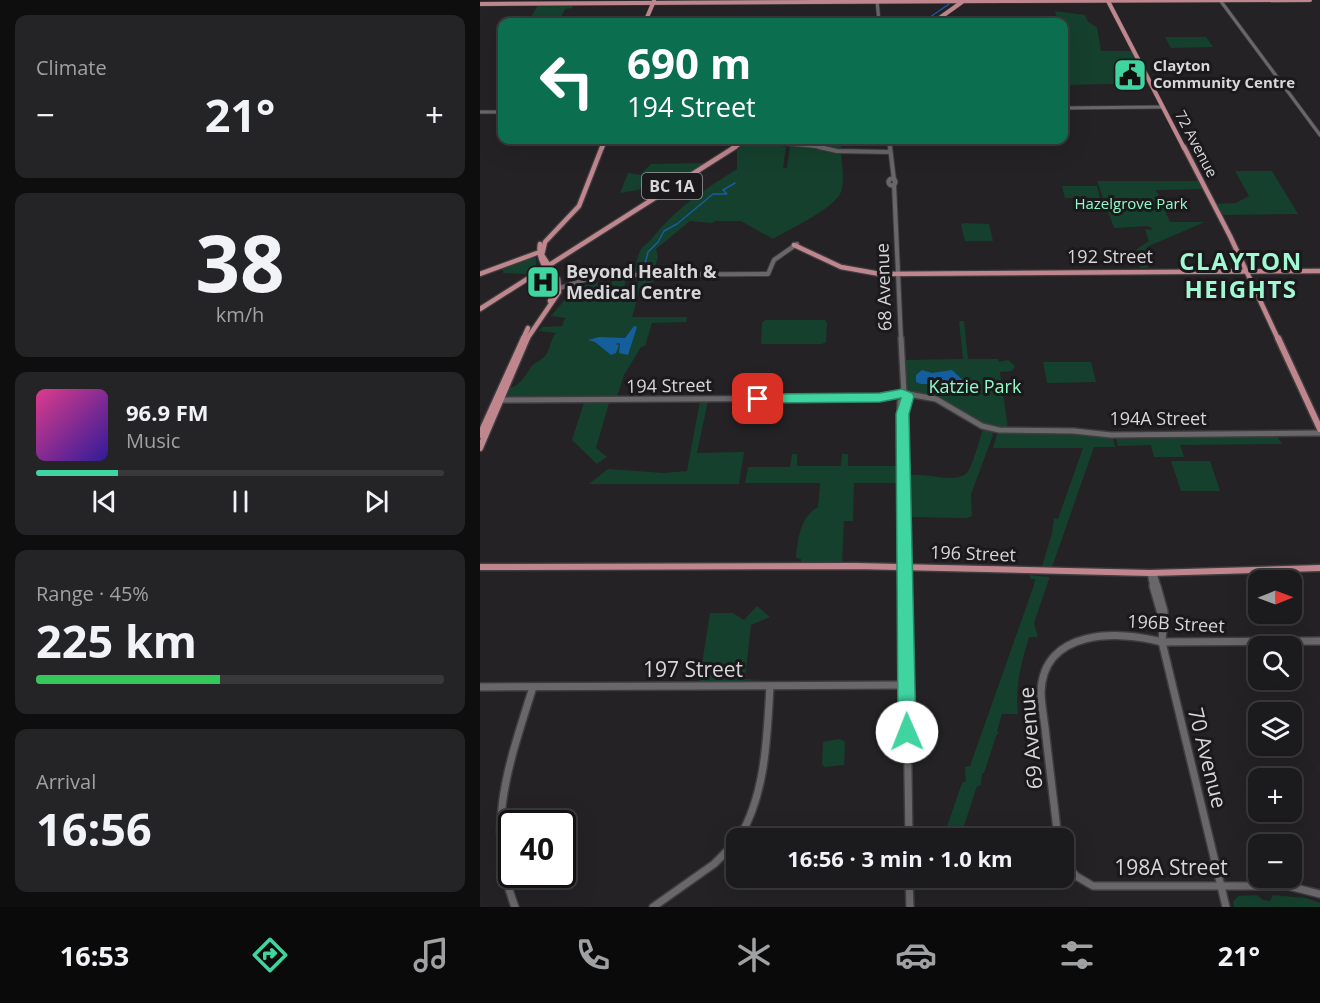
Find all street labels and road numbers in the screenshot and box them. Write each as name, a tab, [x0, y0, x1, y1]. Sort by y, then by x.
street label: 72 Avenue	[1171, 106, 1223, 181]
road number: BC 1A	[642, 173, 702, 199]
street label: 68 Avenue	[869, 243, 897, 331]
street label: 192 Street	[1067, 244, 1153, 268]
street label: 194 Street	[626, 372, 712, 398]
street label: 194A Street	[1109, 406, 1207, 430]
street label: 196 Street	[930, 540, 1016, 566]
street label: 196B Street	[1127, 608, 1225, 638]
street label: 197 Street	[643, 655, 743, 683]
street label: 69 Avenue	[1012, 686, 1048, 790]
street label: 70 Avenue	[1182, 705, 1234, 811]
street label: 198A Street	[1114, 853, 1228, 881]

